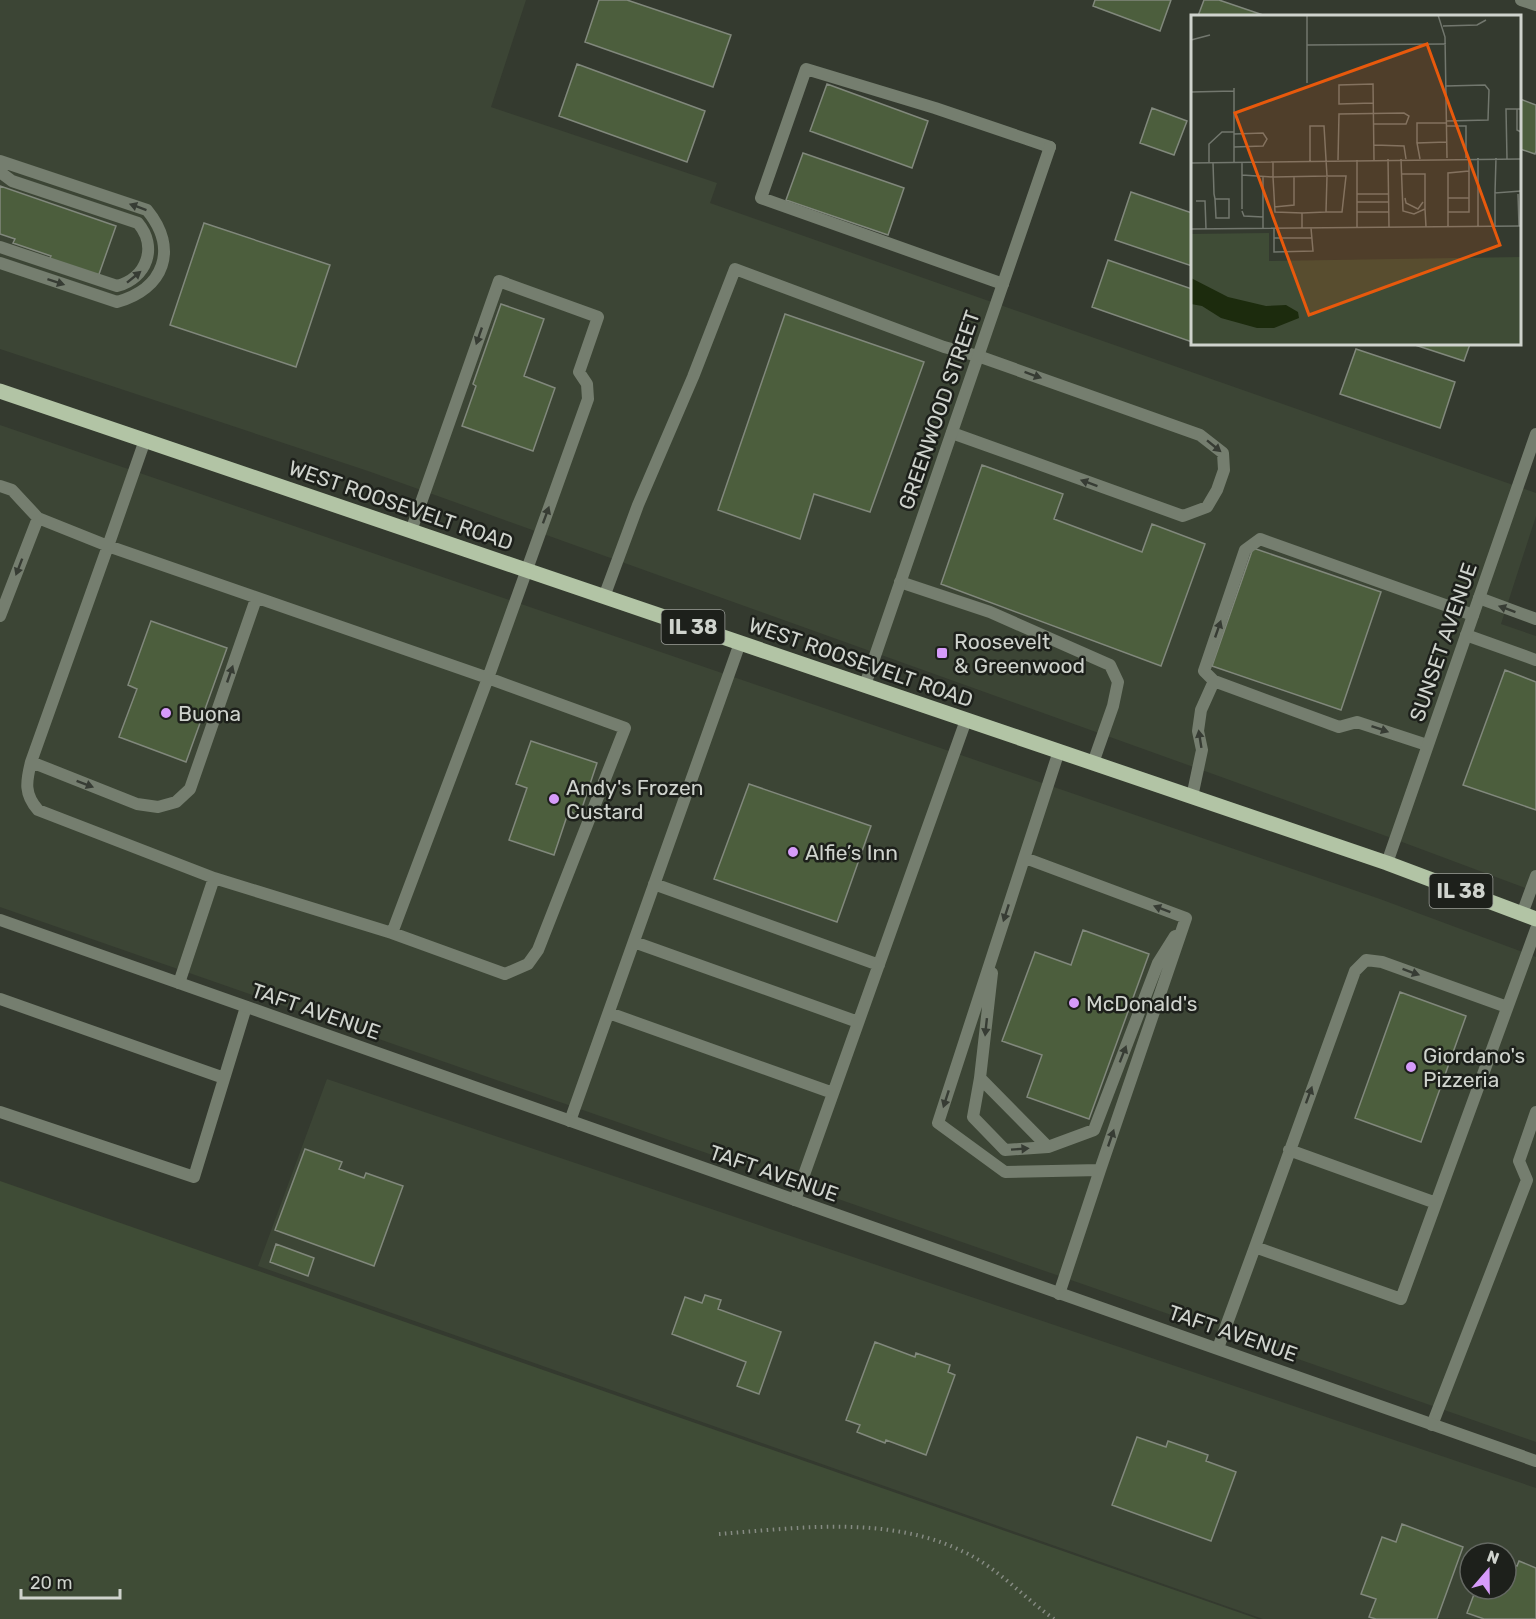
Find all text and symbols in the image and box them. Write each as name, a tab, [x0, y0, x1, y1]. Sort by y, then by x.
inset map	[1191, 15, 1521, 345]
one-way arrow	[129, 202, 147, 212]
one-way arrow	[126, 272, 141, 284]
one-way arrow	[47, 277, 65, 287]
street label: GREENWOOD STREET	[893, 307, 985, 513]
one-way arrow	[474, 327, 484, 345]
one-way arrow	[1024, 371, 1042, 381]
one-way arrow	[1206, 440, 1222, 453]
street label: WEST ROOSEVELT ROAD	[285, 455, 517, 555]
one-way arrow	[1080, 477, 1098, 487]
one-way arrow	[542, 506, 552, 524]
one-way arrow	[14, 558, 23, 576]
street label: SUNSET AVENUE	[1404, 559, 1482, 725]
one-way arrow	[1498, 603, 1516, 613]
road number: IL 38	[662, 610, 724, 644]
street label: WEST ROOSEVELT ROAD	[745, 612, 977, 712]
one-way arrow	[1214, 620, 1223, 638]
place label: Roosevelt & Greenwood	[954, 629, 1085, 678]
marker: Roosevelt & Greenwood	[935, 646, 949, 660]
one-way arrow	[226, 665, 236, 683]
place label: Buona	[178, 701, 241, 726]
marker: Buona	[159, 706, 173, 720]
one-way arrow	[1371, 725, 1389, 735]
one-way arrow	[1196, 730, 1205, 749]
place label: Andy's Frozen Custard	[566, 775, 704, 824]
one-way arrow	[76, 779, 94, 789]
marker: Andy's Frozen Custard	[547, 792, 561, 806]
place label: Alfie’s Inn	[805, 840, 898, 865]
marker: Alfie’s Inn	[786, 845, 800, 859]
road number: IL 38	[1430, 874, 1492, 908]
one-way arrow	[1001, 904, 1011, 922]
one-way arrow	[1153, 904, 1171, 914]
one-way arrow	[1403, 968, 1421, 978]
street label: TAFT AVENUE	[248, 977, 384, 1045]
place label: McDonald's	[1086, 991, 1198, 1016]
marker: McDonald's	[1067, 996, 1081, 1010]
one-way arrow	[981, 1018, 991, 1037]
place label: Giordano's Pizzeria	[1423, 1043, 1525, 1092]
one-way arrow	[1119, 1045, 1129, 1063]
marker: Giordano's Pizzeria	[1404, 1060, 1418, 1074]
one-way arrow	[1305, 1086, 1315, 1104]
one-way arrow	[941, 1090, 950, 1108]
one-way arrow	[1106, 1129, 1116, 1147]
street label: TAFT AVENUE	[706, 1139, 842, 1207]
one-way arrow	[1011, 1144, 1030, 1154]
street label: TAFT AVENUE	[1165, 1299, 1301, 1367]
north arrow	[1458, 1541, 1518, 1601]
text: N	[1484, 1546, 1502, 1568]
scale bar	[21, 1562, 120, 1600]
text: 20 m	[30, 1572, 72, 1594]

